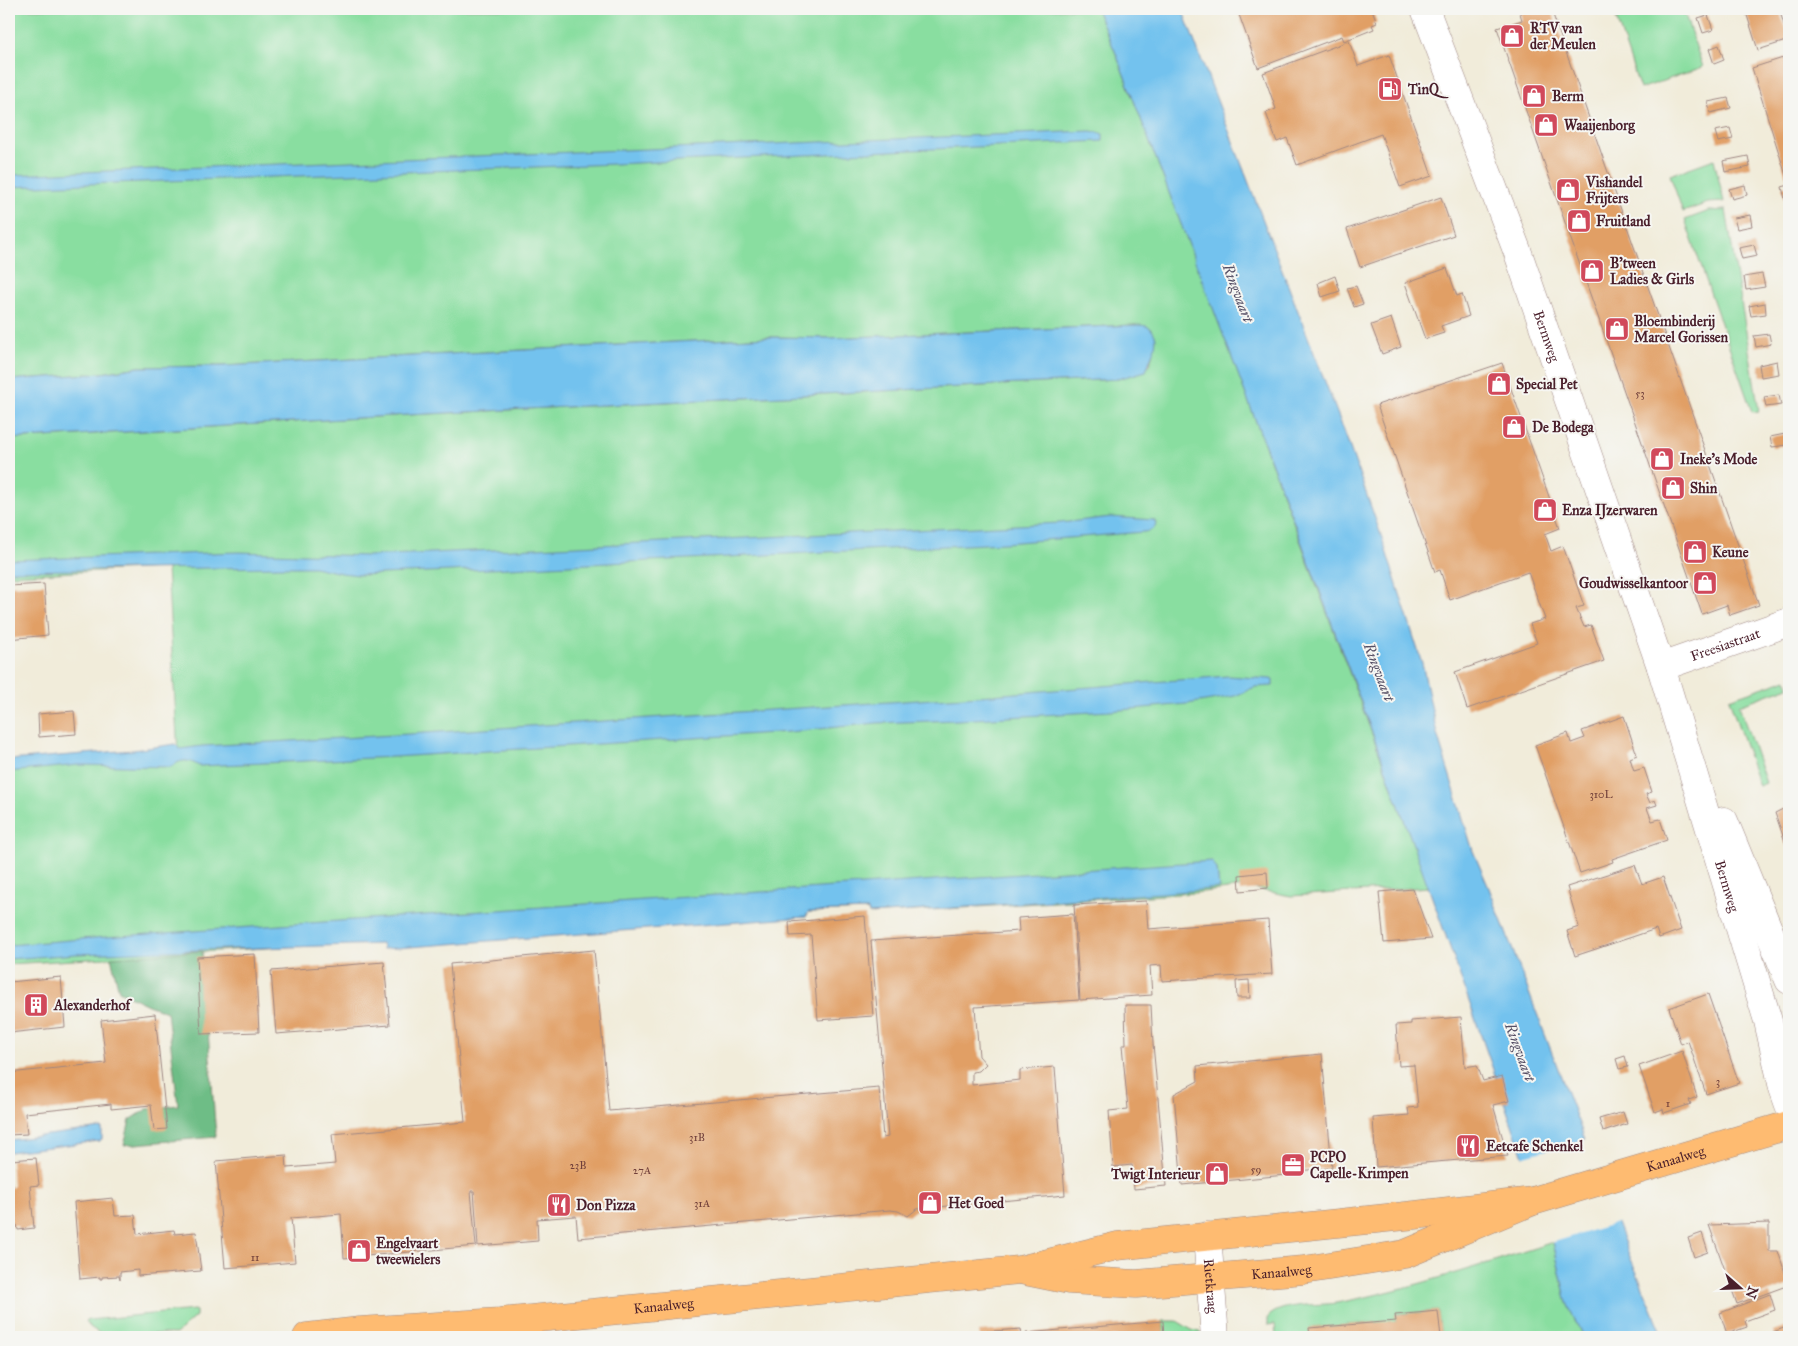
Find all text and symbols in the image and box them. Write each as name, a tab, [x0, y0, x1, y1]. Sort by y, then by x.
place label: RTV van der Meulen	[1530, 20, 1596, 53]
shop icon: RTV van der Meulen	[1499, 23, 1525, 49]
fuel station icon: TinQ	[1377, 76, 1403, 102]
place label: TinQ	[1407, 81, 1449, 99]
shop icon: Berm	[1521, 83, 1547, 109]
place label: Berm	[1552, 88, 1584, 105]
shop icon: Waaijenborg	[1533, 112, 1559, 138]
place label: Waaijenborg	[1564, 117, 1635, 135]
place label: Vishandel Frijters	[1585, 174, 1644, 208]
shop icon: Vishandel Frijters	[1555, 177, 1581, 203]
shop icon: Fruitland	[1566, 208, 1592, 234]
place label: Fruitland	[1596, 213, 1652, 230]
place label: B'tween Ladies & Girls	[1610, 255, 1694, 288]
shop icon: B'tween Ladies & Girls	[1579, 258, 1605, 284]
water label: Ringvaart	[1218, 260, 1258, 326]
street label: Bermweg	[1530, 308, 1564, 365]
place label: Bloembinderij Marcel Gorissen	[1634, 313, 1729, 346]
shop icon: Bloembinderij Marcel Gorissen	[1604, 316, 1630, 342]
shop icon: Special Pet	[1486, 371, 1512, 397]
place label: Special Pet	[1516, 376, 1578, 394]
house number: 53	[1635, 387, 1645, 400]
shop icon: De Bodega	[1501, 414, 1527, 440]
place label: De Bodega	[1532, 419, 1595, 437]
shop icon: Ineke's Mode	[1649, 446, 1675, 472]
place label: Ineke's Mode	[1680, 451, 1758, 468]
shop icon: Shin	[1660, 475, 1686, 501]
place label: Shin	[1690, 480, 1718, 497]
shop icon: Enza IJzerwaren	[1532, 497, 1558, 523]
place label: Enza IJzerwaren	[1562, 502, 1658, 520]
shop icon: Keune	[1682, 539, 1708, 565]
place label: Keune	[1712, 544, 1749, 561]
shop icon: Goudwisselkantoor	[1692, 570, 1718, 596]
place label: Goudwisselkantoor	[1579, 575, 1689, 592]
street label: Freesiastraat	[1688, 624, 1762, 665]
water label: Ringvaart	[1359, 639, 1399, 705]
house number: 310L	[1589, 788, 1613, 801]
street label: Bermweg	[1711, 858, 1743, 915]
building icon: Alexanderhof	[23, 992, 49, 1018]
place label: Alexanderhof	[53, 997, 133, 1014]
water label: Ringvaart	[1501, 1019, 1539, 1085]
house number: 3	[1716, 1075, 1720, 1088]
house number: 1	[1666, 1097, 1670, 1110]
house number: 31B	[689, 1131, 705, 1144]
restaurant icon: Eetcafe Schenkel	[1455, 1133, 1481, 1159]
place label: Eetcafe Schenkel	[1486, 1138, 1584, 1155]
street label: Kanaalweg	[1644, 1142, 1707, 1175]
place label: PCPO Capelle-Krimpen	[1310, 1149, 1409, 1183]
office icon: PCPO Capelle-Krimpen	[1280, 1152, 1306, 1178]
house number: 23B	[569, 1159, 587, 1172]
shop icon: Twigt Interieur	[1204, 1161, 1230, 1187]
house number: 59	[1250, 1163, 1262, 1176]
house number: 27A	[633, 1164, 652, 1177]
place label: Twigt Interieur	[1110, 1166, 1201, 1184]
shop icon: Het Goed	[917, 1190, 943, 1216]
restaurant icon: Don Pizza	[546, 1192, 572, 1218]
place label: Het Goed	[948, 1195, 1005, 1212]
place label: Don Pizza	[576, 1197, 637, 1214]
house number: 31A	[694, 1197, 711, 1210]
place label: Engelvaart tweewielers	[375, 1235, 440, 1268]
shop icon: Engelvaart tweewielers	[346, 1238, 372, 1264]
house number: 11	[251, 1251, 259, 1264]
street label: Rietkraag	[1200, 1258, 1222, 1314]
street label: Kanaalweg	[1251, 1260, 1313, 1283]
north arrow	[1716, 1264, 1766, 1314]
text: N	[1742, 1284, 1762, 1301]
street label: Kanaalweg	[633, 1294, 695, 1317]

